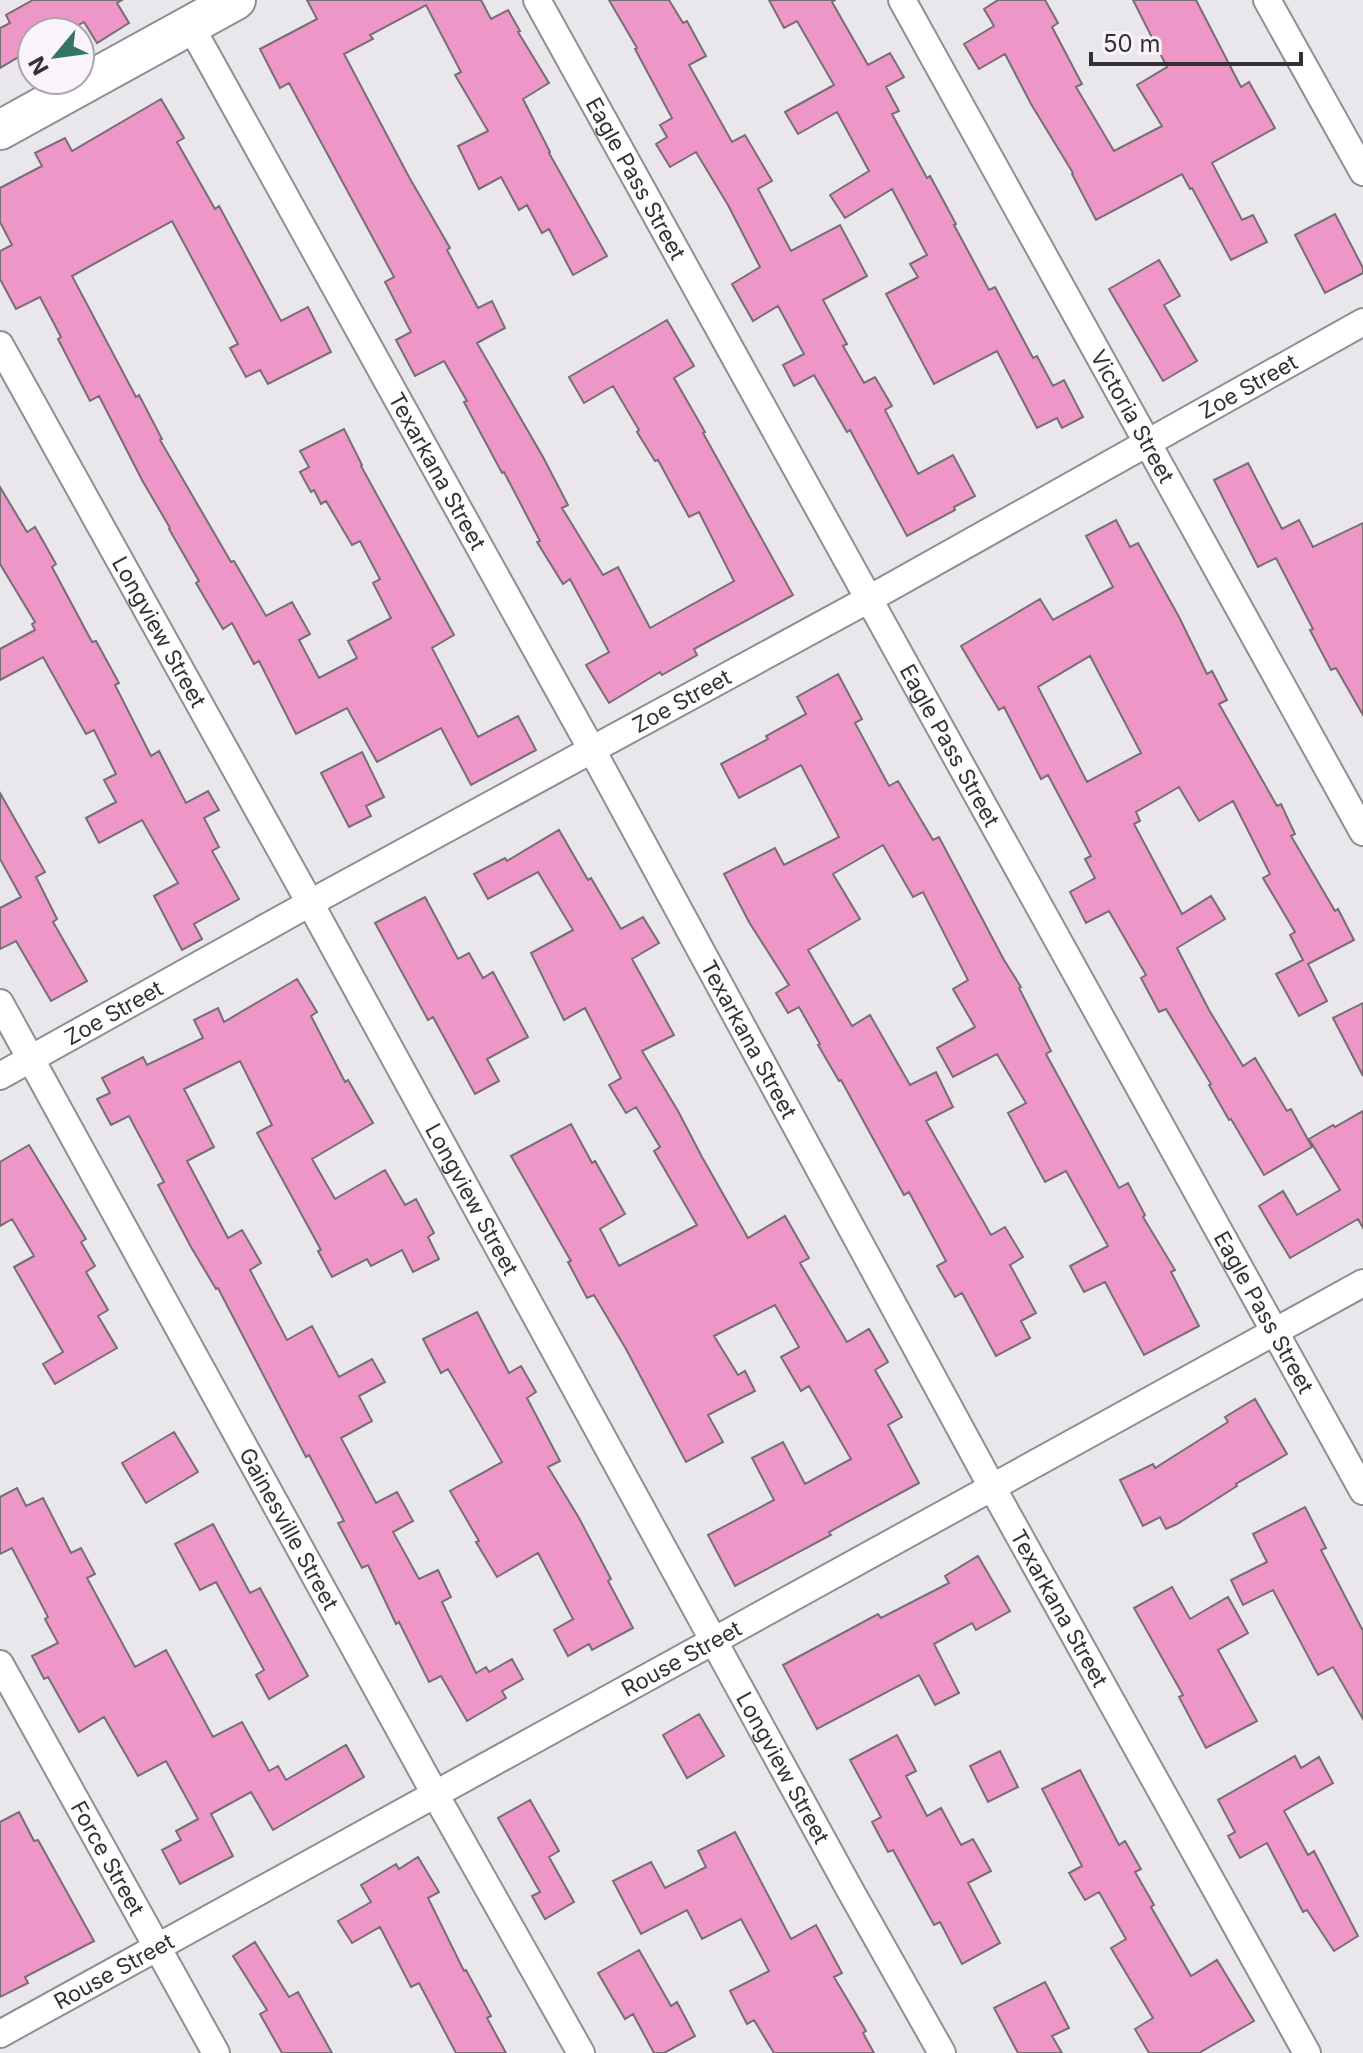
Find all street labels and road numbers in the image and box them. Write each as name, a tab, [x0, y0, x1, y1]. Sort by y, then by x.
street label: Eagle Pass Street	[581, 93, 691, 264]
street label: Victoria Street	[1085, 345, 1180, 487]
street label: Zoe Street	[1195, 349, 1302, 424]
street label: Texarkana Street	[383, 388, 491, 554]
street label: Longview Street	[107, 552, 212, 712]
street label: Eagle Pass Street	[895, 660, 1005, 831]
street label: Zoe Street	[628, 664, 735, 738]
street label: Texarkana Street	[696, 956, 802, 1123]
street label: Zoe Street	[60, 975, 167, 1050]
street label: Longview Street	[420, 1119, 524, 1279]
street label: Eagle Pass Street	[1209, 1226, 1319, 1398]
street label: Gainesville Street	[234, 1443, 344, 1614]
street label: Texarkana Street	[1005, 1525, 1113, 1691]
street label: Rouse Street	[617, 1615, 746, 1702]
street label: Longview Street	[731, 1688, 835, 1848]
street label: Force Street	[66, 1796, 150, 1920]
street label: Rouse Street	[49, 1928, 178, 2015]

